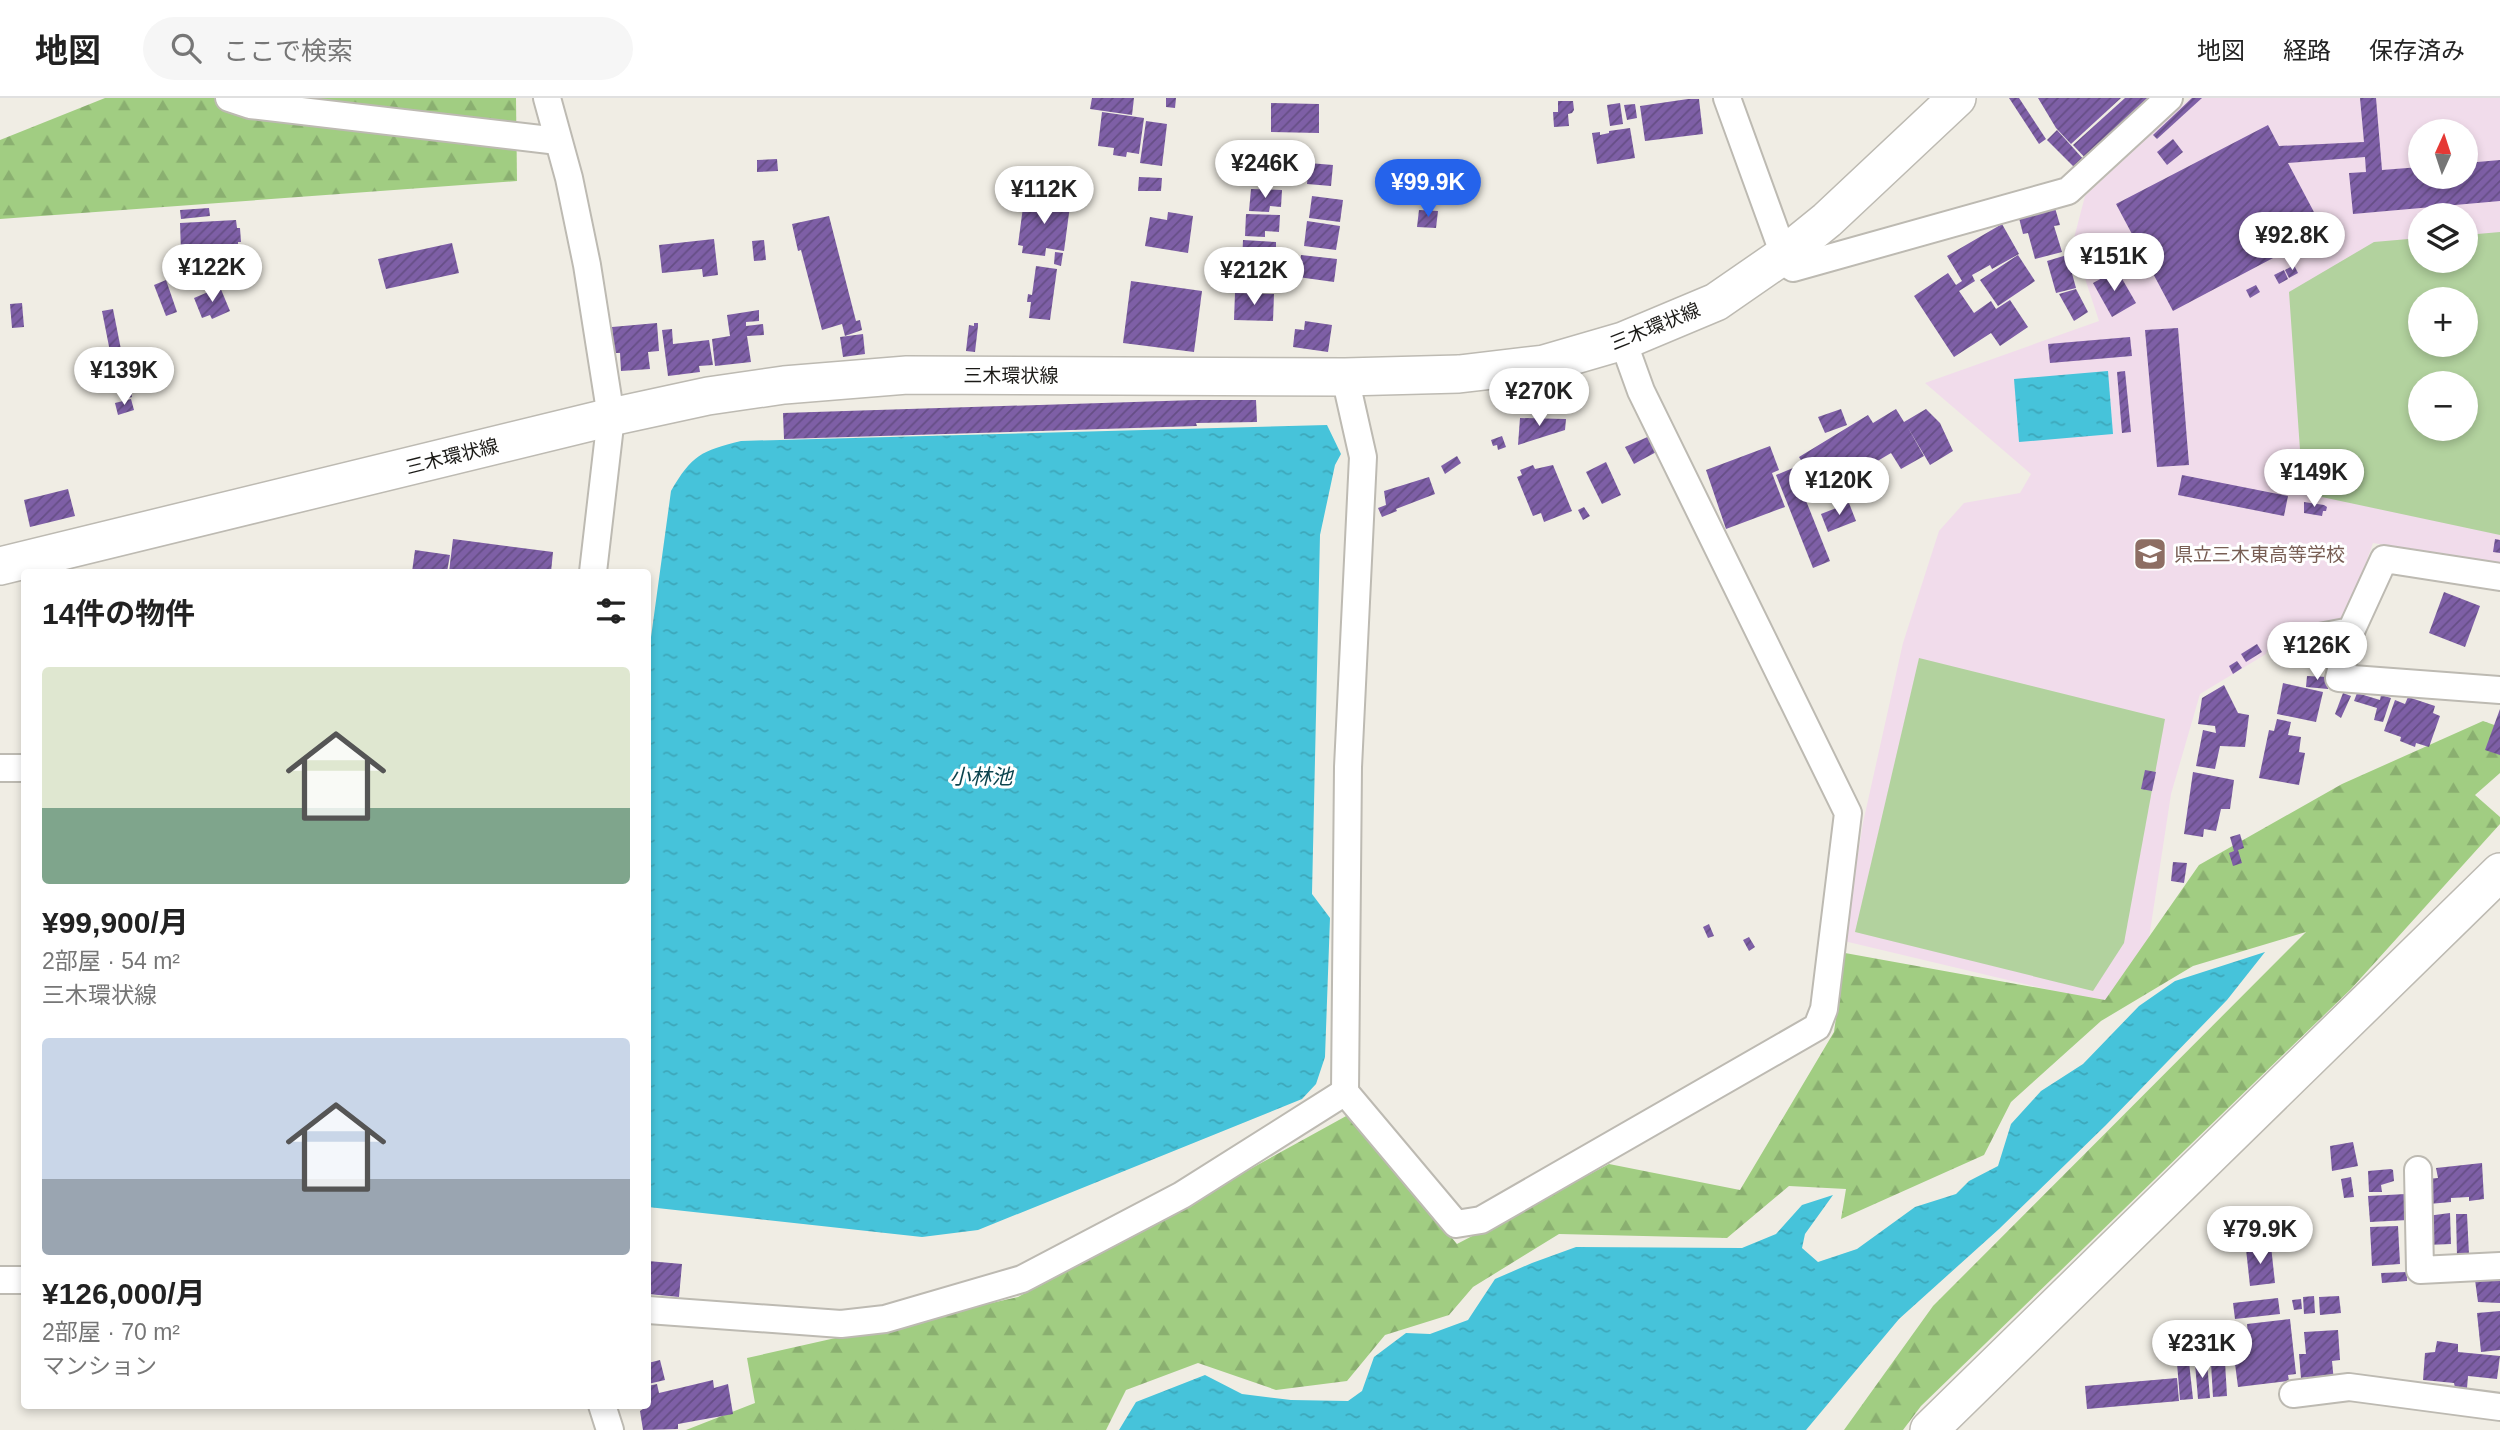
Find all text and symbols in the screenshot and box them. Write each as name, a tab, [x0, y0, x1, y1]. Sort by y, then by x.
search box	[143, 17, 633, 80]
icon: search	[167, 29, 205, 67]
text: 地図	[35, 32, 101, 69]
text: ここで検索	[223, 36, 353, 66]
text: 地図	[2197, 37, 2245, 64]
text: 経路	[2283, 37, 2331, 64]
text: 保存済み	[2369, 37, 2465, 64]
north arrow	[2408, 119, 2478, 189]
map controls	[2408, 119, 2478, 441]
pin: ¥246K	[1216, 140, 1314, 200]
text: ¥246K	[1231, 150, 1299, 176]
pin: ¥99.9K	[1371, 159, 1485, 219]
pin: ¥112K	[995, 166, 1093, 226]
text: ¥99.9K	[1391, 169, 1465, 195]
text: ¥112K	[1011, 176, 1077, 202]
button: layers	[2408, 203, 2478, 273]
pin: ¥92.8K	[2235, 212, 2349, 272]
text: ¥92.8K	[2255, 222, 2329, 248]
pin: ¥151K	[2065, 234, 2163, 293]
text: ¥151K	[2080, 243, 2148, 269]
pin: ¥122K	[163, 244, 261, 304]
pin: ¥212K	[1205, 248, 1303, 307]
text: ¥122K	[178, 254, 246, 280]
text: ¥212K	[1220, 257, 1288, 283]
button: +	[2408, 287, 2478, 357]
street label: 三木環状線	[1607, 299, 1703, 354]
pin: ¥139K	[75, 348, 173, 407]
text: ¥139K	[90, 357, 158, 383]
street label: 三木環状線	[963, 365, 1059, 386]
pin: ¥270K	[1490, 368, 1588, 428]
button: −	[2408, 371, 2478, 441]
text: ¥270K	[1505, 378, 1573, 404]
street label: 三木環状線	[403, 435, 501, 478]
pin: ¥149K	[2265, 450, 2363, 509]
pin: ¥120K	[1790, 458, 1888, 517]
text: ¥149K	[2280, 459, 2348, 485]
text: ¥120K	[1805, 467, 1873, 493]
school or university icon: 県立三木東高等学校	[2131, 535, 2169, 573]
place label: 県立三木東高等学校	[2174, 544, 2345, 565]
icon: filters	[592, 592, 630, 630]
text: 14件の物件	[42, 597, 195, 630]
pin: ¥126K	[2268, 622, 2366, 682]
text: ¥126K	[2283, 632, 2351, 658]
icon: home	[273, 713, 399, 839]
water label: 小林池	[950, 765, 1014, 788]
text: ¥99,900/月	[42, 906, 189, 939]
text: 2部屋 · 54 m²	[42, 948, 180, 974]
text: 三木環状線	[42, 982, 157, 1008]
icon: home	[273, 1084, 399, 1210]
pin: ¥79.9K	[2203, 1206, 2317, 1266]
text: ¥79.9K	[2223, 1216, 2297, 1242]
text: ¥126,000/月	[42, 1277, 205, 1310]
text: 2部屋 · 70 m²	[42, 1319, 180, 1345]
pin: ¥231K	[2153, 1320, 2251, 1380]
text: ¥231K	[2168, 1330, 2236, 1356]
text: マンション	[42, 1353, 157, 1379]

